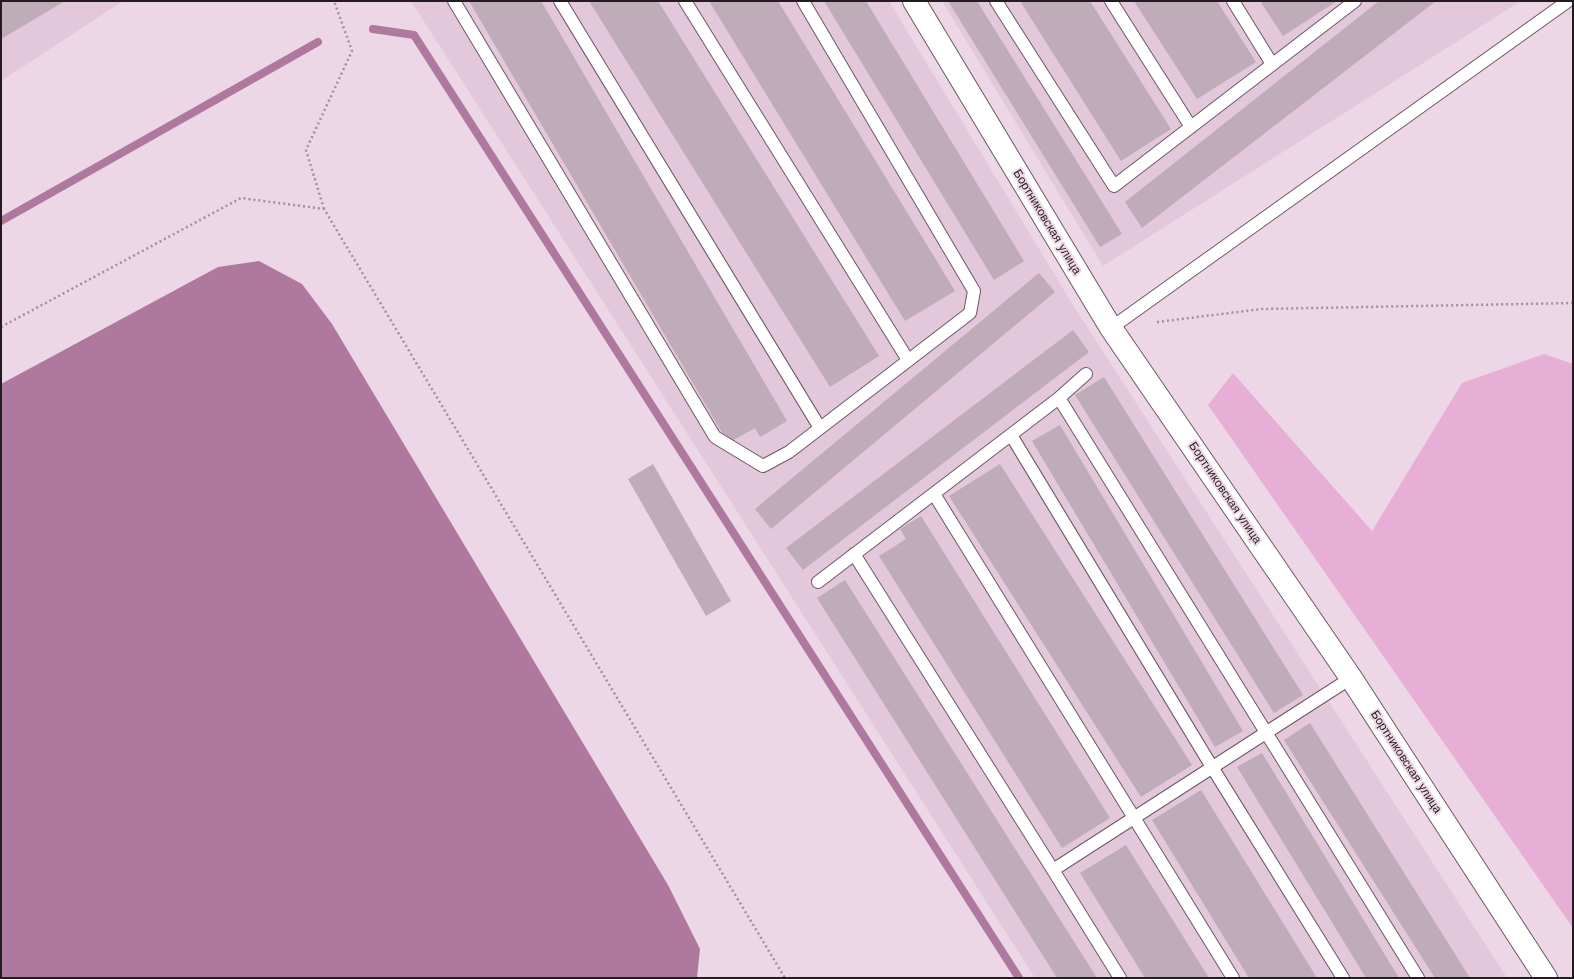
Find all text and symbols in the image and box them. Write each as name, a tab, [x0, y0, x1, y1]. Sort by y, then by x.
street label: Бортниковская улица	[1010, 167, 1084, 277]
street label: Бортниковская улица	[1186, 439, 1264, 547]
street label: Бортниковская улица	[1367, 708, 1445, 816]

